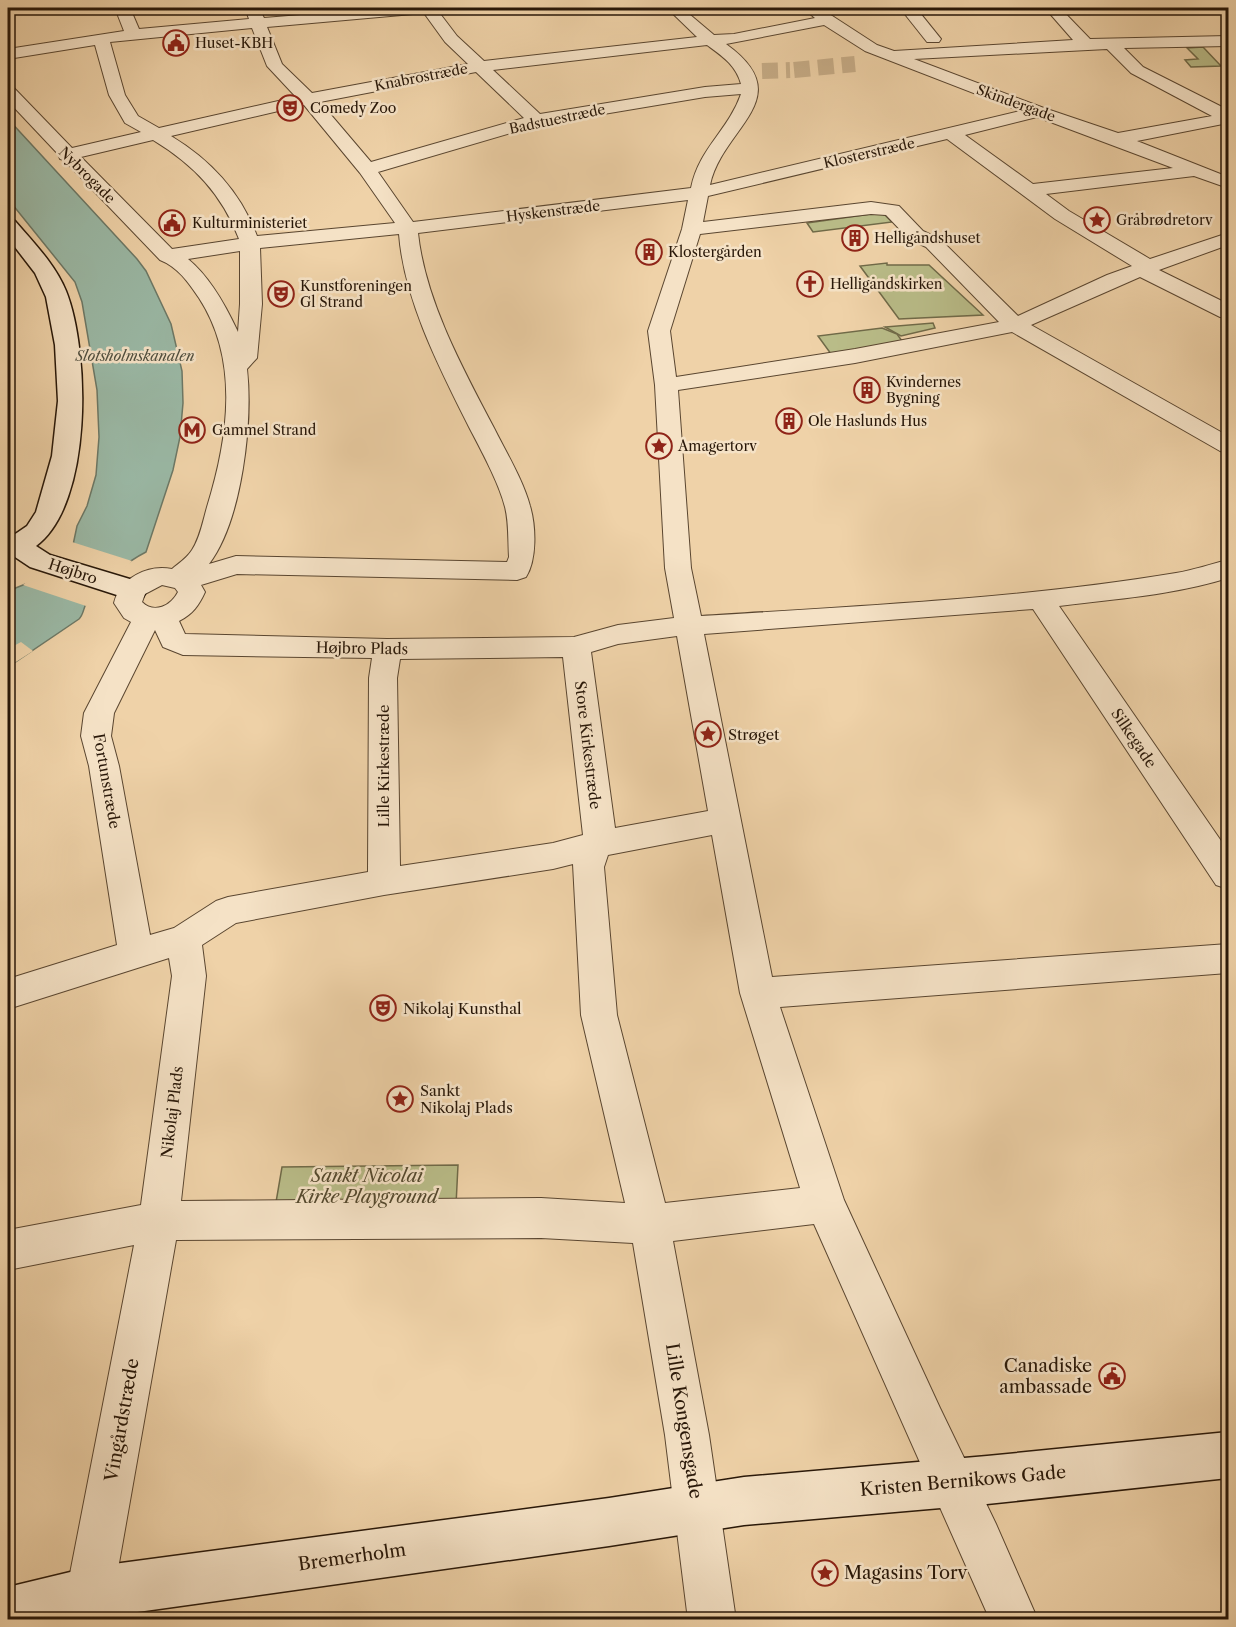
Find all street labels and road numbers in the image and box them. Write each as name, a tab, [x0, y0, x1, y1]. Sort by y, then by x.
street label: Knabrostræde	[373, 59, 469, 95]
street label: Skindergade	[974, 80, 1058, 126]
street label: Badstuestræde	[507, 100, 607, 138]
street label: Klosterstræde	[822, 134, 917, 172]
street label: Nybrogade	[55, 143, 119, 207]
street label: Hyskenstræde	[505, 196, 601, 226]
street label: Højbro	[46, 554, 100, 588]
street label: Højbro Plads	[316, 638, 408, 658]
street label: Store Kirkestræde	[571, 680, 605, 810]
street label: Lille Kirkestræde	[374, 705, 393, 827]
street label: Silkegade	[1107, 705, 1161, 771]
street label: Fortunstræde	[89, 732, 125, 830]
street label: Nikolaj Plads	[157, 1065, 187, 1159]
street label: Lille Kongensgade	[661, 1342, 707, 1500]
street label: Vingårdstræde	[100, 1357, 144, 1484]
street label: Kristen Bernikows Gade	[859, 1461, 1067, 1501]
street label: Bremerholm	[297, 1539, 408, 1575]

